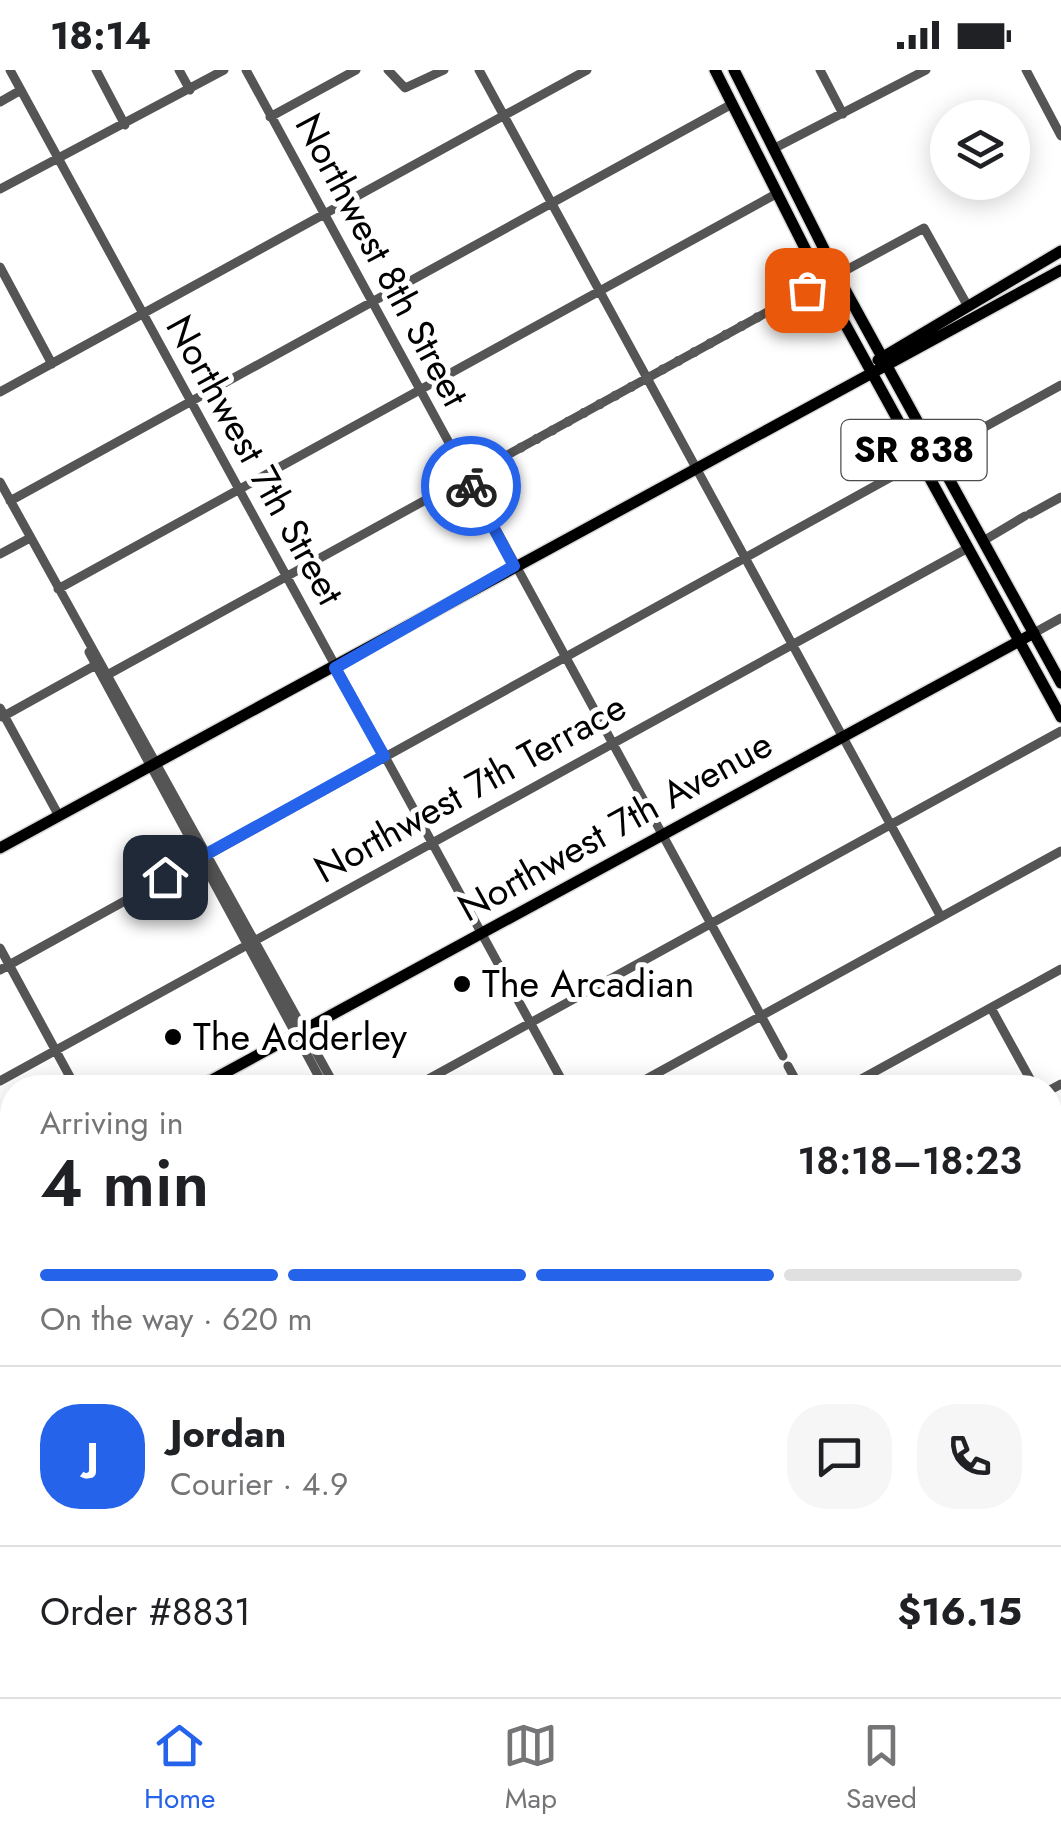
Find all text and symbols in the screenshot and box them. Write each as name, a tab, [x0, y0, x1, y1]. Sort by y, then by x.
text: 18:14	[50, 8, 151, 63]
map controls	[930, 100, 1030, 200]
button: layers	[930, 100, 1030, 200]
street label: Northwest 8th Street	[282, 104, 483, 416]
pin	[765, 248, 850, 333]
icon: bag	[780, 263, 835, 318]
street label: Northwest 7th Street	[153, 305, 358, 615]
road number: SR 838	[842, 420, 986, 480]
courier	[421, 436, 521, 536]
icon: bike	[444, 459, 499, 514]
street label: Northwest 7th Terrace	[304, 679, 636, 896]
street label: Northwest 7th Avenue	[448, 716, 782, 935]
pin	[123, 835, 208, 920]
icon: home	[138, 850, 193, 905]
place label: The Arcadian	[482, 956, 694, 1011]
marker: The Arcadian	[451, 973, 473, 995]
place label: The Adderley	[193, 1009, 407, 1064]
marker: The Adderley	[162, 1026, 184, 1048]
text: Arriving in	[40, 1100, 184, 1146]
text: 18:18–18:23	[798, 1133, 1022, 1188]
text: 4 min	[40, 1136, 209, 1230]
text: On the way · 620 m	[40, 1296, 313, 1342]
button: chat	[787, 1404, 892, 1509]
button: phone	[917, 1404, 1022, 1509]
text: Jordan	[170, 1406, 286, 1461]
text: J	[86, 1429, 99, 1484]
text: Courier · 4.9	[170, 1461, 348, 1507]
text: Order #8831	[40, 1584, 251, 1639]
text: $16.15	[898, 1584, 1022, 1639]
tab: Home	[144, 1718, 215, 1819]
tab: Map	[503, 1718, 558, 1819]
tab: Saved	[846, 1718, 917, 1819]

